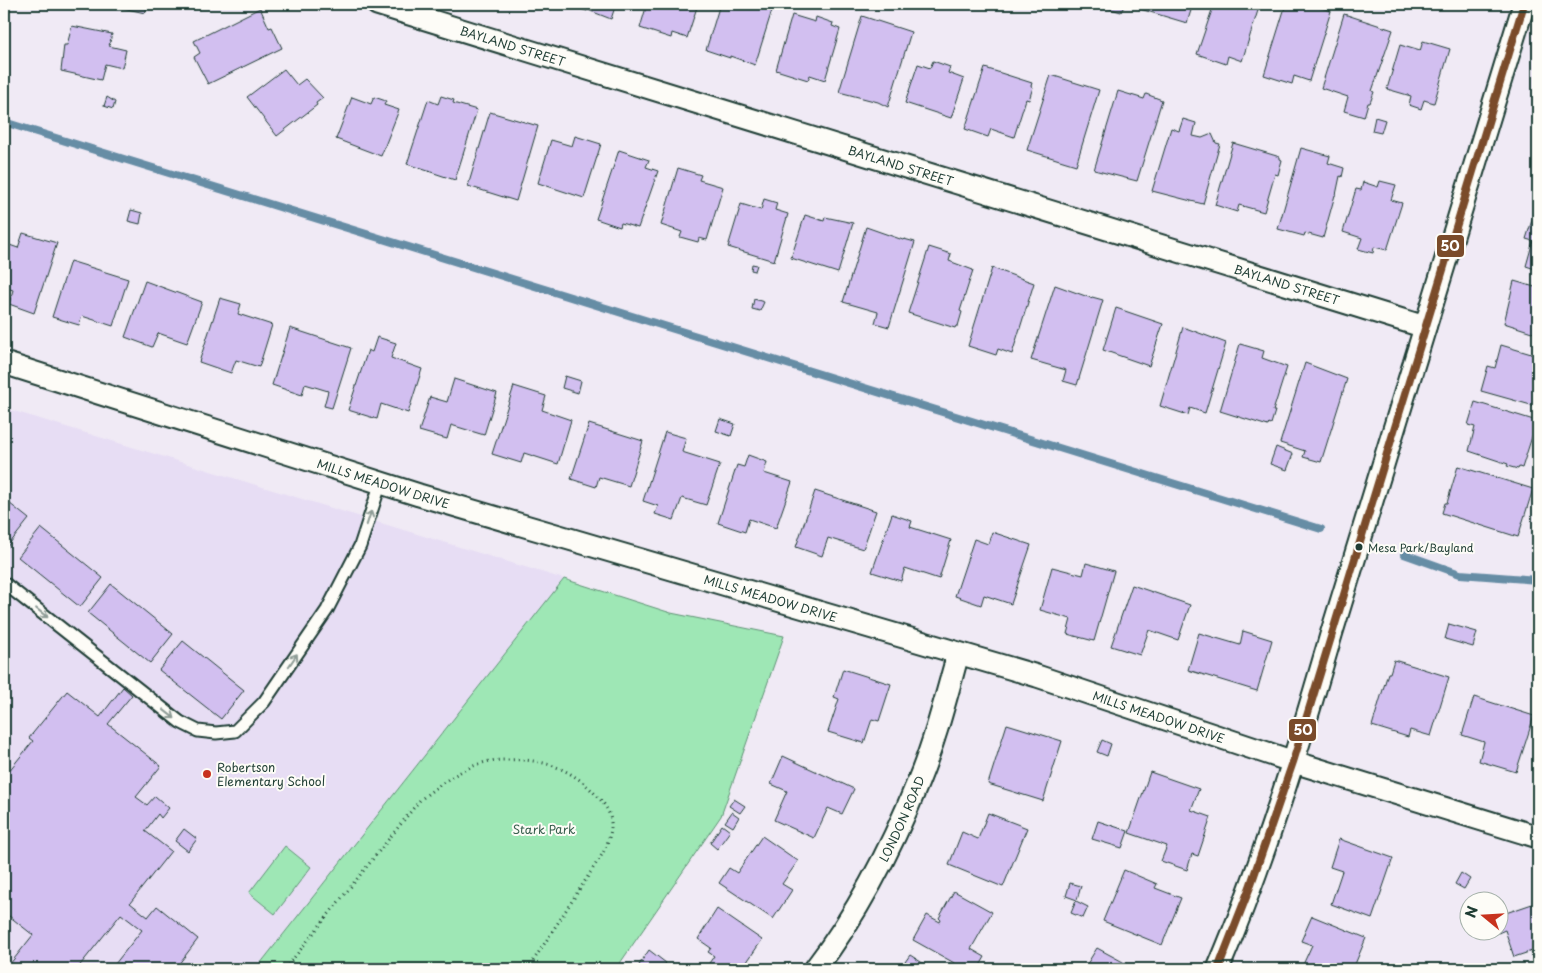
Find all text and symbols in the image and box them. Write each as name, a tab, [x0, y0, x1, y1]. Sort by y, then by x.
street label: BAYLAND STREET	[458, 21, 568, 71]
street label: BAYLAND STREET	[846, 141, 956, 190]
line badge: 50	[1436, 234, 1465, 258]
text: 50	[1440, 235, 1460, 256]
street label: BAYLAND STREET	[1232, 260, 1342, 309]
street label: MILLS MEADOW DRIVE	[315, 454, 452, 513]
one-way arrow	[365, 510, 374, 526]
place label: Mesa Park/Bayland	[1368, 539, 1474, 556]
marker: Mesa Park/Bayland	[1354, 542, 1364, 552]
street label: MILLS MEADOW DRIVE	[702, 570, 840, 626]
one-way arrow	[35, 607, 48, 618]
one-way arrow	[288, 653, 298, 667]
street label: MILLS MEADOW DRIVE	[1091, 686, 1227, 747]
one-way arrow	[162, 708, 175, 719]
line badge: 50	[1288, 718, 1317, 742]
text: 50	[1293, 719, 1313, 740]
place label: Robertson Elementary School	[217, 758, 325, 790]
marker: Robertson Elementary School	[201, 768, 213, 780]
street label: LONDON ROAD	[874, 773, 929, 865]
park label: Stark Park	[513, 820, 575, 838]
north arrow	[1460, 890, 1510, 940]
text: N	[1459, 903, 1483, 920]

